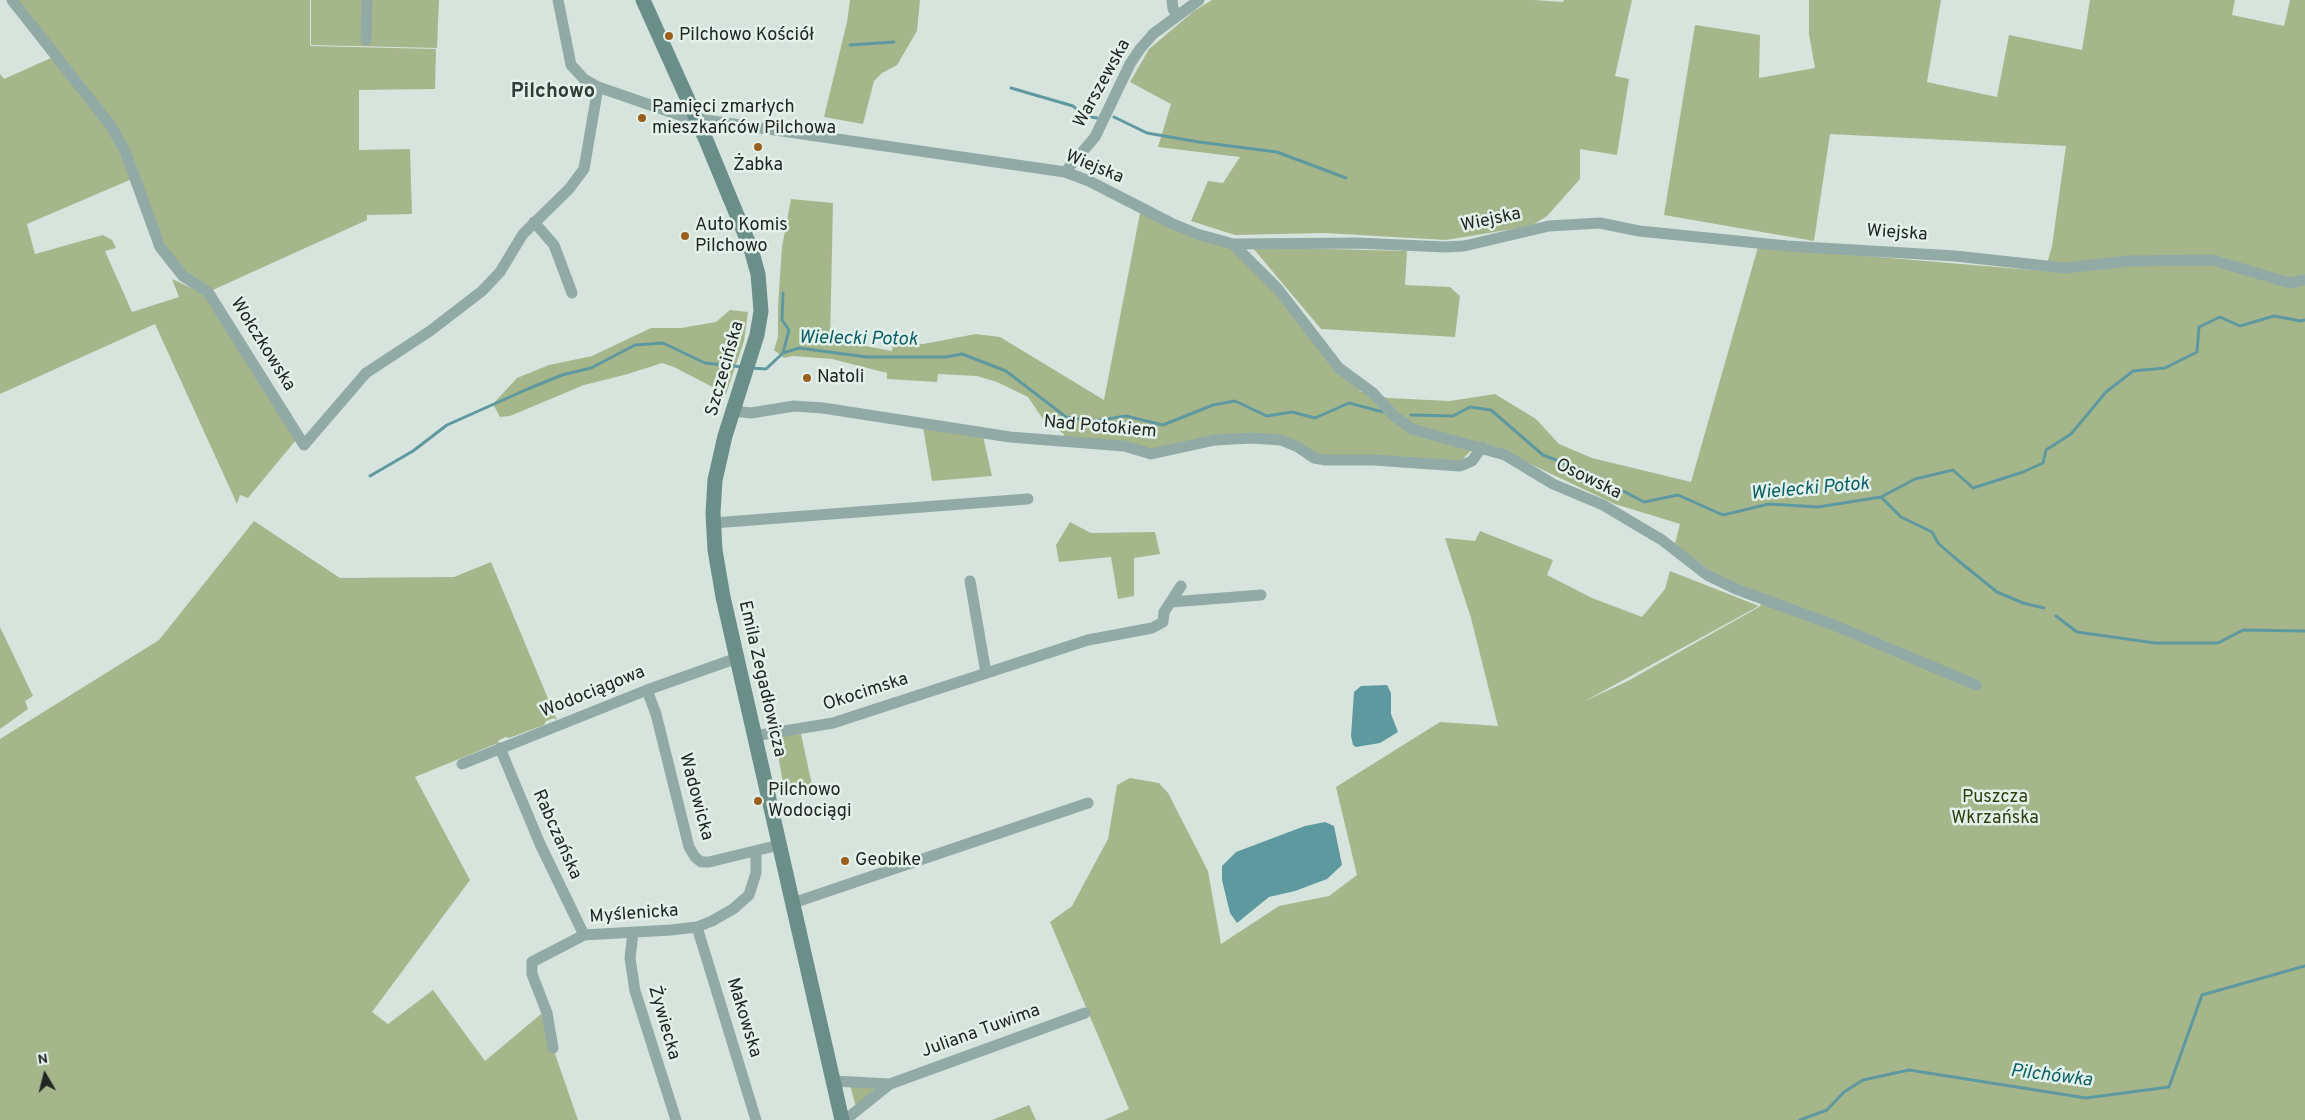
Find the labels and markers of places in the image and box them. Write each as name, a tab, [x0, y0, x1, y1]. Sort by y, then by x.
place label: Pilchowo Kościół	[679, 25, 814, 47]
marker: Pilchowo Kościół	[663, 30, 675, 42]
place label: Pamięci zmarłych mieszkańców Pilchowa	[652, 97, 836, 140]
marker: Pamięci zmarłych mieszkańców Pilchowa	[636, 112, 648, 124]
marker: Żabka	[752, 141, 764, 153]
place label: Żabka	[733, 155, 783, 177]
place label: Auto Komis Pilchowo	[695, 215, 788, 258]
marker: Auto Komis Pilchowo	[679, 230, 691, 242]
place label: Natoli	[817, 367, 864, 389]
marker: Natoli	[801, 372, 813, 384]
place label: Pilchowo Wodociągi	[768, 780, 852, 822]
marker: Pilchowo Wodociągi	[752, 795, 764, 807]
place label: Geobike	[855, 850, 921, 872]
marker: Geobike	[839, 855, 851, 867]

